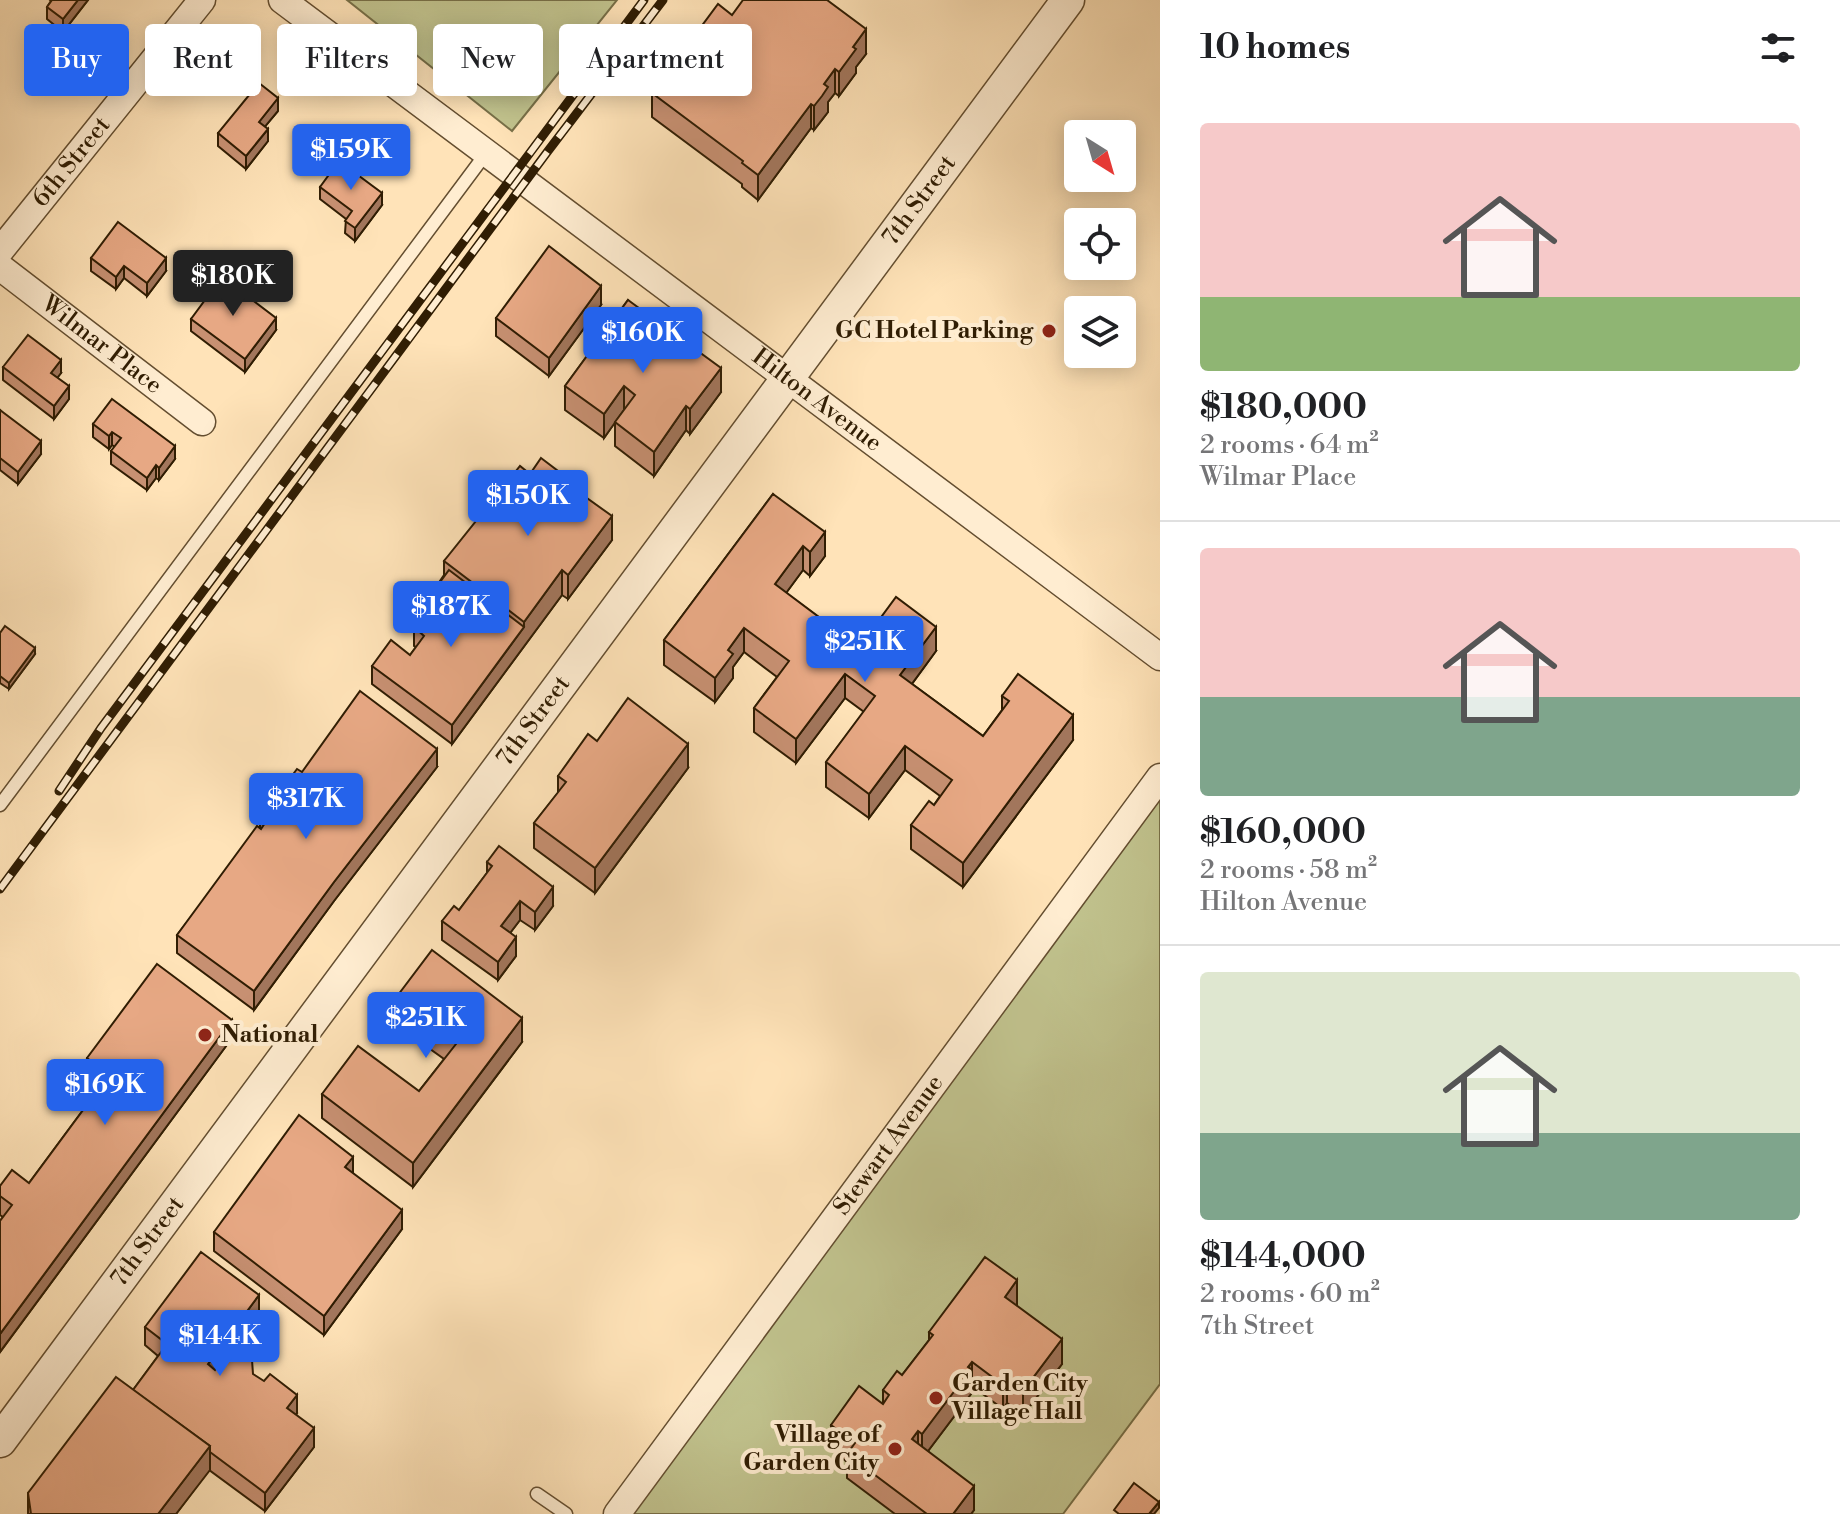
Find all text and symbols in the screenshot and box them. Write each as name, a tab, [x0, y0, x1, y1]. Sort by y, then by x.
chip: Buy	[24, 24, 129, 96]
chip: Rent	[145, 24, 261, 96]
chip: Filters	[277, 24, 417, 96]
chip: New	[433, 24, 543, 96]
chip: Apartment	[559, 24, 752, 96]
icon: filters	[1756, 26, 1800, 70]
text: 10 homes	[1200, 27, 1350, 69]
street label: 6th Street	[26, 110, 117, 214]
north arrow	[1064, 120, 1136, 192]
map controls	[1064, 120, 1136, 368]
pin: $159K	[295, 124, 407, 192]
text: $159K	[310, 134, 392, 166]
street label: 7th Street	[876, 149, 963, 252]
icon: home	[1428, 175, 1572, 319]
button: locate	[1064, 208, 1136, 280]
pin: $180K	[177, 250, 289, 318]
text: $180K	[191, 260, 275, 292]
street label: Wilmar Place	[34, 288, 168, 401]
button: layers	[1064, 296, 1136, 368]
pin: $160K	[587, 307, 699, 375]
place label: GC Hotel Parking	[835, 316, 1034, 346]
text: $160K	[601, 317, 685, 349]
marker: GC Hotel Parking	[1040, 322, 1058, 340]
street label: Hilton Avenue	[746, 342, 888, 458]
text: $180,000	[1200, 387, 1367, 429]
text: 2 rooms · 64 m²	[1200, 429, 1379, 461]
text: Wilmar Place	[1200, 461, 1356, 493]
pin: $150K	[472, 470, 584, 538]
text: $150K	[486, 480, 570, 512]
pin: $187K	[395, 581, 507, 649]
text: $187K	[411, 591, 491, 623]
icon: home	[1428, 600, 1572, 744]
pin: $251K	[809, 616, 921, 684]
text: $251K	[824, 626, 906, 658]
street label: 7th Street	[490, 669, 577, 772]
pin: $317K	[250, 773, 362, 841]
text: $317K	[267, 783, 345, 815]
text: $160,000	[1200, 812, 1366, 854]
text: 2 rooms · 58 m²	[1200, 854, 1377, 886]
text: Hilton Avenue	[1200, 886, 1367, 918]
pin: $251K	[370, 992, 482, 1060]
text: $251K	[385, 1002, 467, 1034]
place label: National	[221, 1020, 319, 1050]
icon: home	[1428, 1024, 1572, 1168]
marker: National	[196, 1026, 214, 1044]
pin: $169K	[49, 1059, 161, 1127]
text: $169K	[65, 1069, 145, 1101]
street label: Stewart Avenue	[827, 1069, 950, 1221]
street label: 7th Street	[104, 1190, 191, 1293]
text: $144,000	[1200, 1236, 1366, 1278]
text: 2 rooms · 60 m²	[1200, 1278, 1380, 1310]
pin: $144K	[164, 1310, 276, 1378]
text: 7th Street	[1200, 1310, 1314, 1342]
text: $144K	[178, 1320, 262, 1352]
place label: Garden City Village Hall	[951, 1369, 1089, 1427]
marker: Garden City Village Hall	[927, 1389, 945, 1407]
place label: Village of Garden City	[743, 1420, 882, 1478]
marker: Village of Garden City	[886, 1440, 904, 1458]

